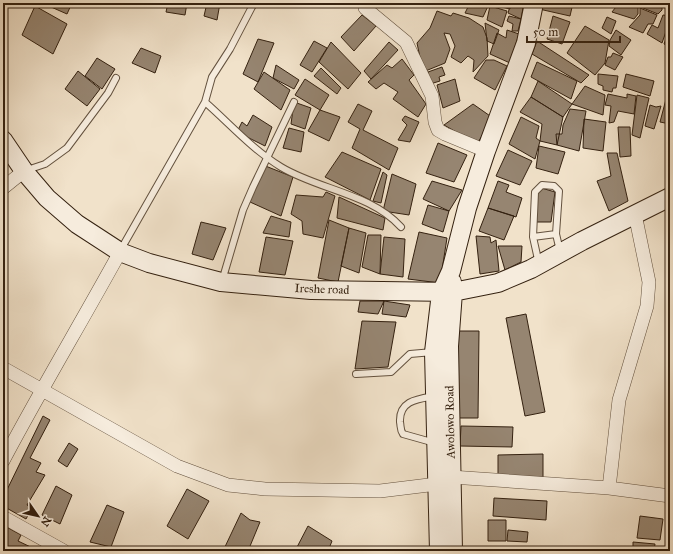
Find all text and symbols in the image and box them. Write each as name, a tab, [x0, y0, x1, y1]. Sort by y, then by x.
scale bar	[527, 18, 620, 44]
text: 50 m	[533, 25, 558, 39]
street label: Ireshe road	[294, 281, 350, 297]
street label: Awolowo Road	[442, 385, 458, 460]
north arrow	[18, 496, 58, 536]
text: N	[38, 514, 54, 529]

